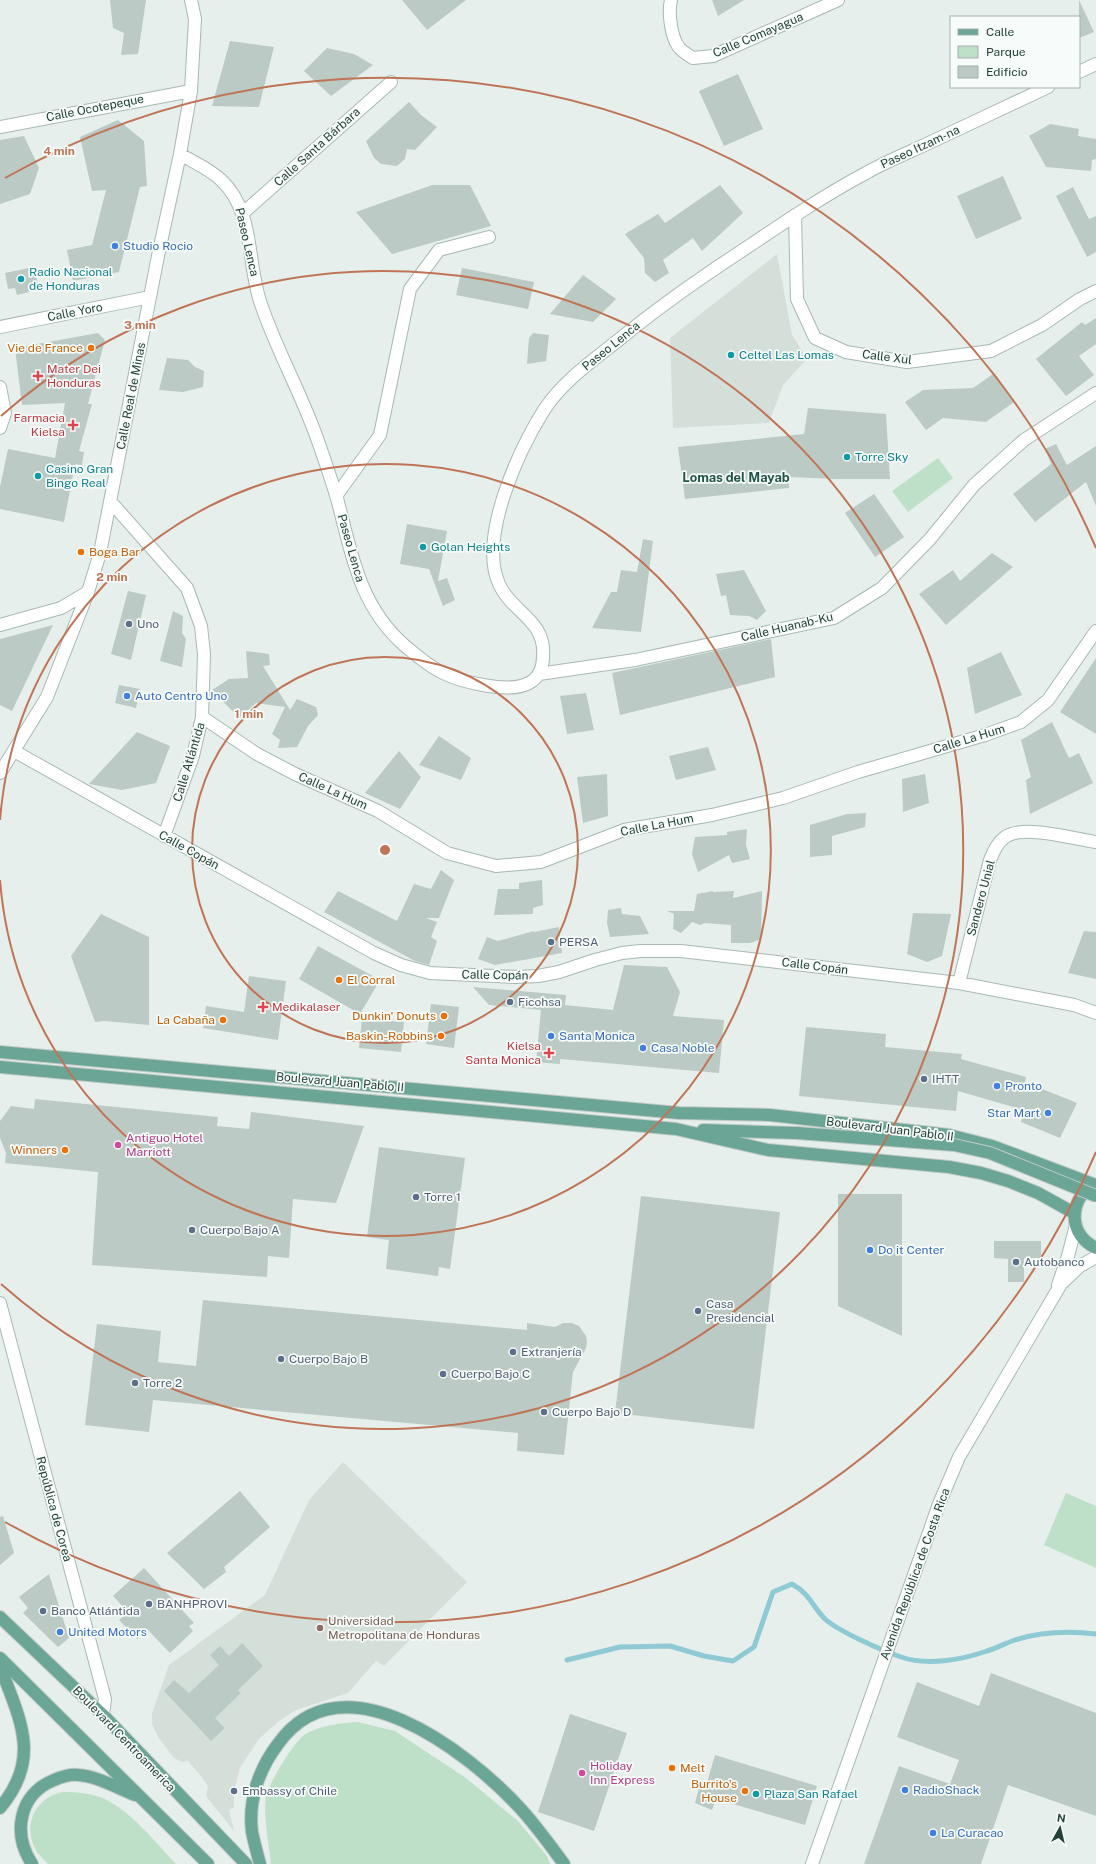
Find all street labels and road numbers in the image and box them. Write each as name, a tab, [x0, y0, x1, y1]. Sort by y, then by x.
street label: Calle Comayagua	[711, 10, 805, 60]
street label: Calle Ocotepeque	[45, 92, 145, 124]
street label: Calle Santa Bárbara	[271, 105, 363, 189]
street label: Paseo Itzam-na	[878, 123, 962, 171]
street label: Paseo Lenca	[232, 206, 262, 278]
street label: Calle Yoro	[46, 300, 104, 324]
street label: Paseo Lenca	[579, 319, 643, 373]
street label: Calle Real de Minas	[114, 341, 148, 451]
street label: Calle Xul	[861, 347, 913, 367]
street label: Paseo Lenca	[335, 512, 367, 584]
street label: Calle Huanab-Ku	[740, 610, 834, 644]
street label: Calle Atlántida	[170, 721, 208, 803]
street label: Calle La Hum	[931, 721, 1007, 757]
street label: Calle La Hum	[296, 770, 370, 812]
street label: Calle La Hum	[619, 811, 695, 839]
street label: Calle Copán	[156, 828, 222, 872]
street label: Sandero Unial	[964, 858, 998, 938]
street label: Calle Copán	[781, 955, 849, 977]
street label: Calle Copán	[461, 967, 529, 983]
street label: Boulevard Juan Pablo II	[275, 1069, 405, 1095]
street label: Boulevard Juan Pablo II	[825, 1114, 955, 1144]
street label: República de Corea	[33, 1455, 75, 1563]
street label: Avenida República de Costa Rica	[877, 1486, 953, 1662]
street label: Boulevard Centroamerica	[70, 1683, 178, 1795]

